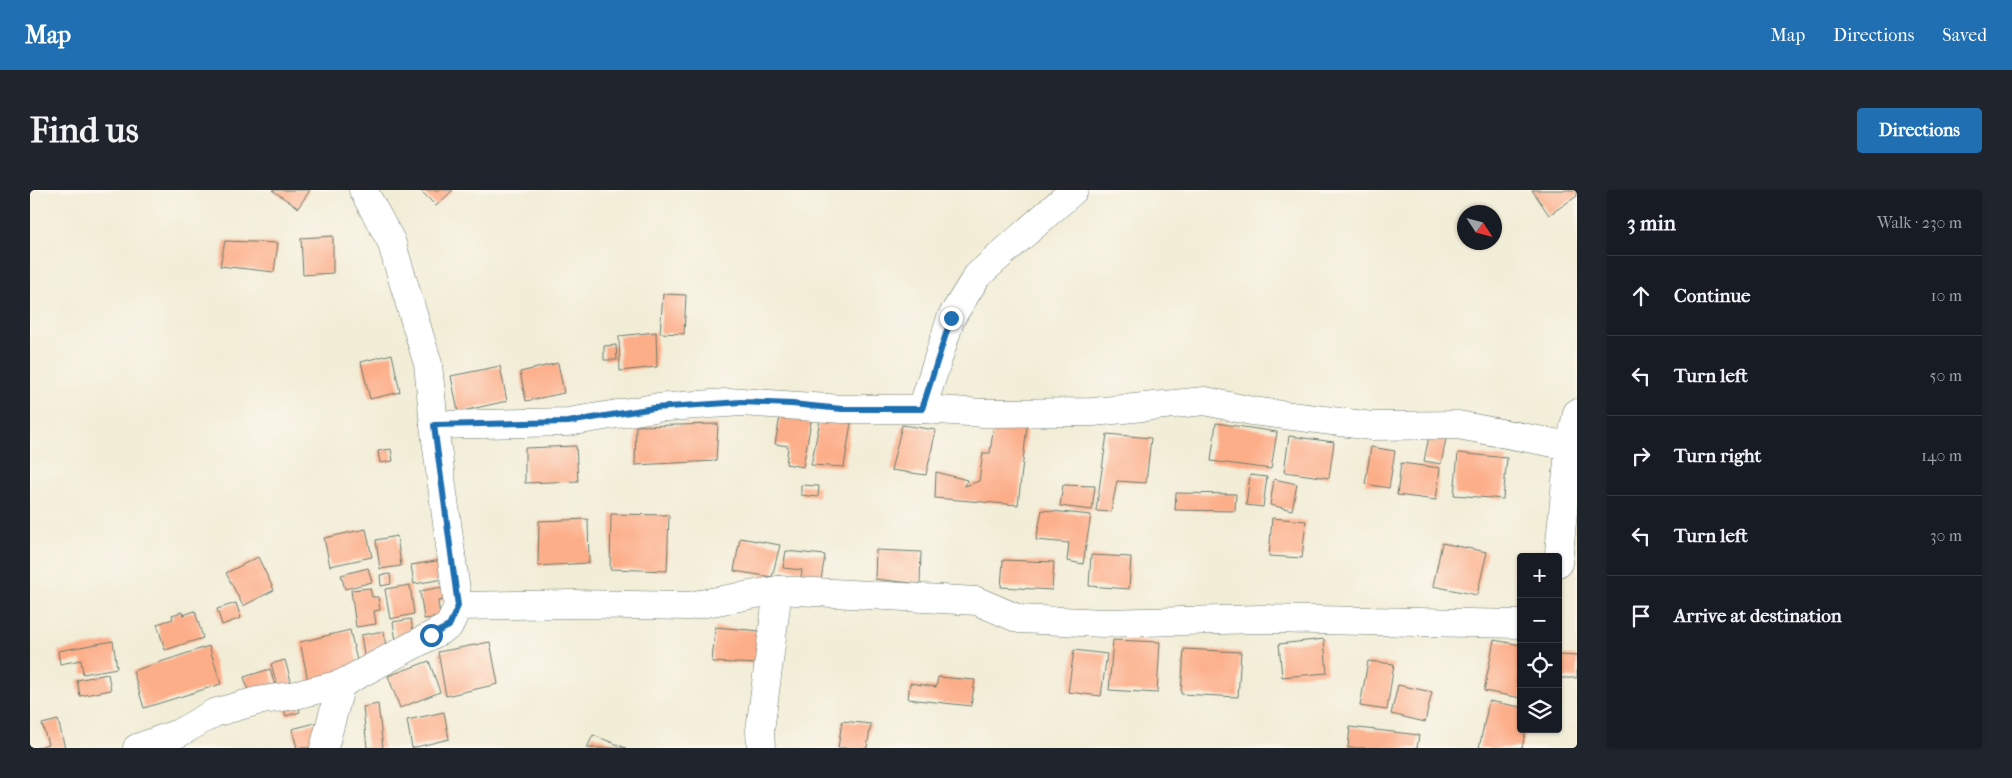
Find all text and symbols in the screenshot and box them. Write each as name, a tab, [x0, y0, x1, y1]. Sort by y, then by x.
text: Map	[25, 21, 71, 49]
text: Map	[1771, 25, 1805, 46]
text: Directions	[1833, 25, 1914, 46]
text: Saved	[1942, 25, 1987, 46]
button: Directions	[1857, 108, 1982, 153]
text: Find us	[30, 110, 139, 151]
north arrow	[1457, 205, 1502, 250]
text: 3 min	[1627, 211, 1676, 235]
text: Walk · 230 m	[1877, 213, 1962, 232]
icon: ahead	[1627, 282, 1655, 310]
text: Continue	[1674, 285, 1750, 307]
text: 10 m	[1931, 286, 1962, 305]
route end	[940, 307, 963, 330]
icon: left	[1627, 362, 1655, 390]
text: Turn left	[1674, 365, 1748, 387]
text: 50 m	[1930, 366, 1962, 385]
icon: right	[1627, 442, 1655, 470]
text: Turn right	[1674, 445, 1761, 467]
text: 140 m	[1921, 446, 1962, 465]
icon: left	[1627, 522, 1655, 550]
text: Turn left	[1674, 525, 1748, 547]
text: 30 m	[1930, 526, 1962, 545]
map controls	[1517, 553, 1562, 733]
button: +	[1517, 553, 1562, 598]
button: −	[1517, 598, 1562, 643]
icon: arrive	[1627, 602, 1655, 630]
text: Arrive at destination	[1674, 605, 1842, 627]
route start	[420, 624, 443, 647]
button: locate	[1517, 643, 1562, 688]
button: layers	[1517, 688, 1562, 733]

